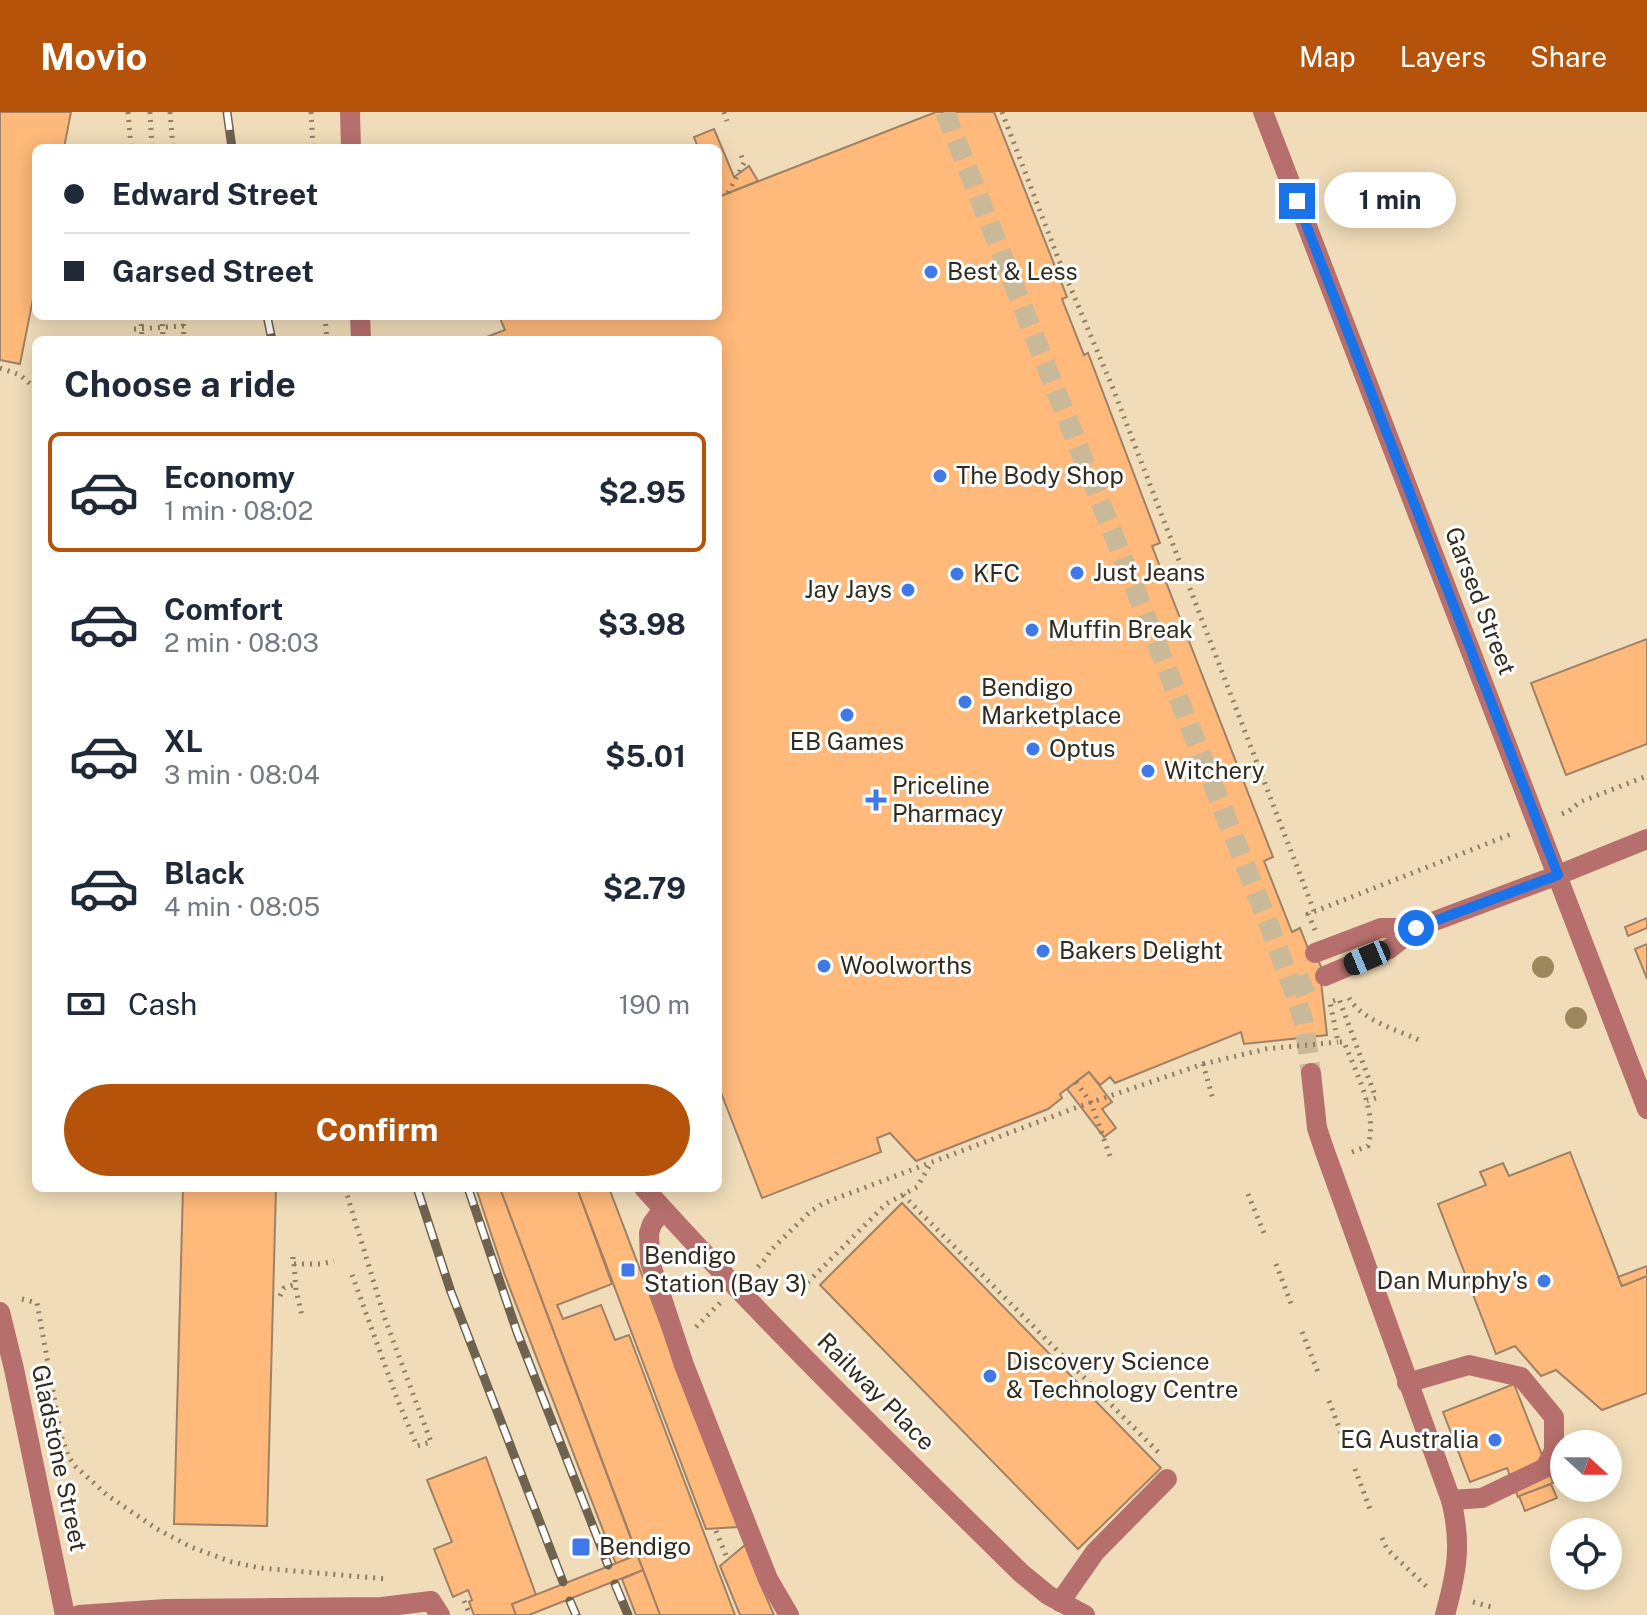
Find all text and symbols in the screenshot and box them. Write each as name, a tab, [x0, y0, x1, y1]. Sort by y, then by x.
text: Movio	[40, 34, 147, 79]
text: Map	[1299, 40, 1356, 73]
text: Layers	[1400, 40, 1486, 73]
text: Share	[1530, 40, 1607, 73]
callout: 1 min	[1325, 173, 1457, 229]
text: Edward Street	[112, 176, 318, 212]
route end	[1279, 183, 1315, 219]
text: 1 min	[1359, 184, 1421, 215]
text: Garsed Street	[112, 253, 314, 289]
place label: Best & Less	[947, 257, 1078, 285]
marker: Best & Less	[922, 263, 940, 281]
text: Choose a ride	[64, 363, 296, 405]
icon: car	[68, 456, 140, 528]
text: Economy	[164, 459, 295, 495]
place label: The Body Shop	[956, 461, 1124, 489]
marker: The Body Shop	[931, 467, 949, 485]
text: $2.95	[598, 474, 686, 510]
text: 1 min · 08:02	[164, 495, 313, 526]
street label: Garsed Street	[1440, 523, 1522, 679]
place label: Just Jeans	[1093, 558, 1205, 586]
place label: KFC	[973, 559, 1020, 587]
marker: Just Jeans	[1068, 564, 1086, 582]
marker: KFC	[948, 565, 966, 583]
place label: Jay Jays	[804, 575, 892, 603]
marker: Jay Jays	[899, 581, 917, 599]
icon: car	[68, 588, 140, 660]
text: Comfort	[164, 591, 283, 627]
text: $3.98	[598, 606, 686, 642]
place label: Muffin Break	[1048, 615, 1193, 643]
marker: Muffin Break	[1023, 621, 1041, 639]
text: 2 min · 08:03	[164, 627, 319, 658]
place label: Bendigo Marketplace	[981, 673, 1121, 729]
marker: Bendigo Marketplace	[956, 693, 974, 711]
marker: EB Games	[838, 706, 856, 724]
icon: car	[68, 720, 140, 792]
text: XL	[164, 723, 203, 759]
place label: EB Games	[790, 727, 904, 755]
place label: Optus	[1049, 734, 1115, 762]
text: $5.01	[605, 738, 686, 774]
marker: Optus	[1024, 740, 1042, 758]
place label: Witchery	[1164, 756, 1265, 784]
text: 3 min · 08:04	[164, 759, 320, 790]
marker: Witchery	[1139, 762, 1157, 780]
place label: Priceline Pharmacy	[892, 771, 1004, 827]
marker: Priceline Pharmacy	[867, 791, 885, 809]
icon: car	[68, 852, 140, 924]
text: Black	[164, 855, 245, 891]
text: $2.79	[603, 870, 686, 906]
text: 4 min · 08:05	[164, 891, 320, 922]
route start	[1398, 910, 1434, 946]
place label: Bakers Delight	[1059, 936, 1223, 964]
car	[1340, 938, 1394, 978]
marker: Bakers Delight	[1034, 942, 1052, 960]
place label: Woolworths	[840, 951, 972, 979]
marker: Woolworths	[815, 957, 833, 975]
icon: cash	[64, 982, 108, 1026]
text: Cash	[128, 986, 197, 1022]
text: 190 m	[619, 989, 690, 1020]
button: Confirm	[64, 1084, 690, 1176]
place label: Bendigo Station (Bay 3)	[644, 1241, 808, 1297]
marker: Bendigo Station (Bay 3)	[619, 1261, 637, 1279]
place label: Dan Murphy's	[1377, 1266, 1528, 1294]
marker: Dan Murphy's	[1535, 1272, 1553, 1290]
street label: Railway Place	[812, 1327, 941, 1456]
place label: Discovery Science & Technology Centre	[1006, 1347, 1238, 1403]
street label: Gladstone Street	[27, 1362, 93, 1554]
marker: Discovery Science & Technology Centre	[981, 1367, 999, 1385]
place label: EG Australia	[1340, 1425, 1479, 1453]
north arrow	[1550, 1430, 1622, 1502]
map controls	[1550, 1430, 1622, 1590]
marker: EG Australia	[1486, 1431, 1504, 1449]
button: locate	[1550, 1518, 1622, 1590]
place label: Bendigo	[599, 1532, 691, 1560]
marker: Bendigo	[570, 1536, 592, 1558]

